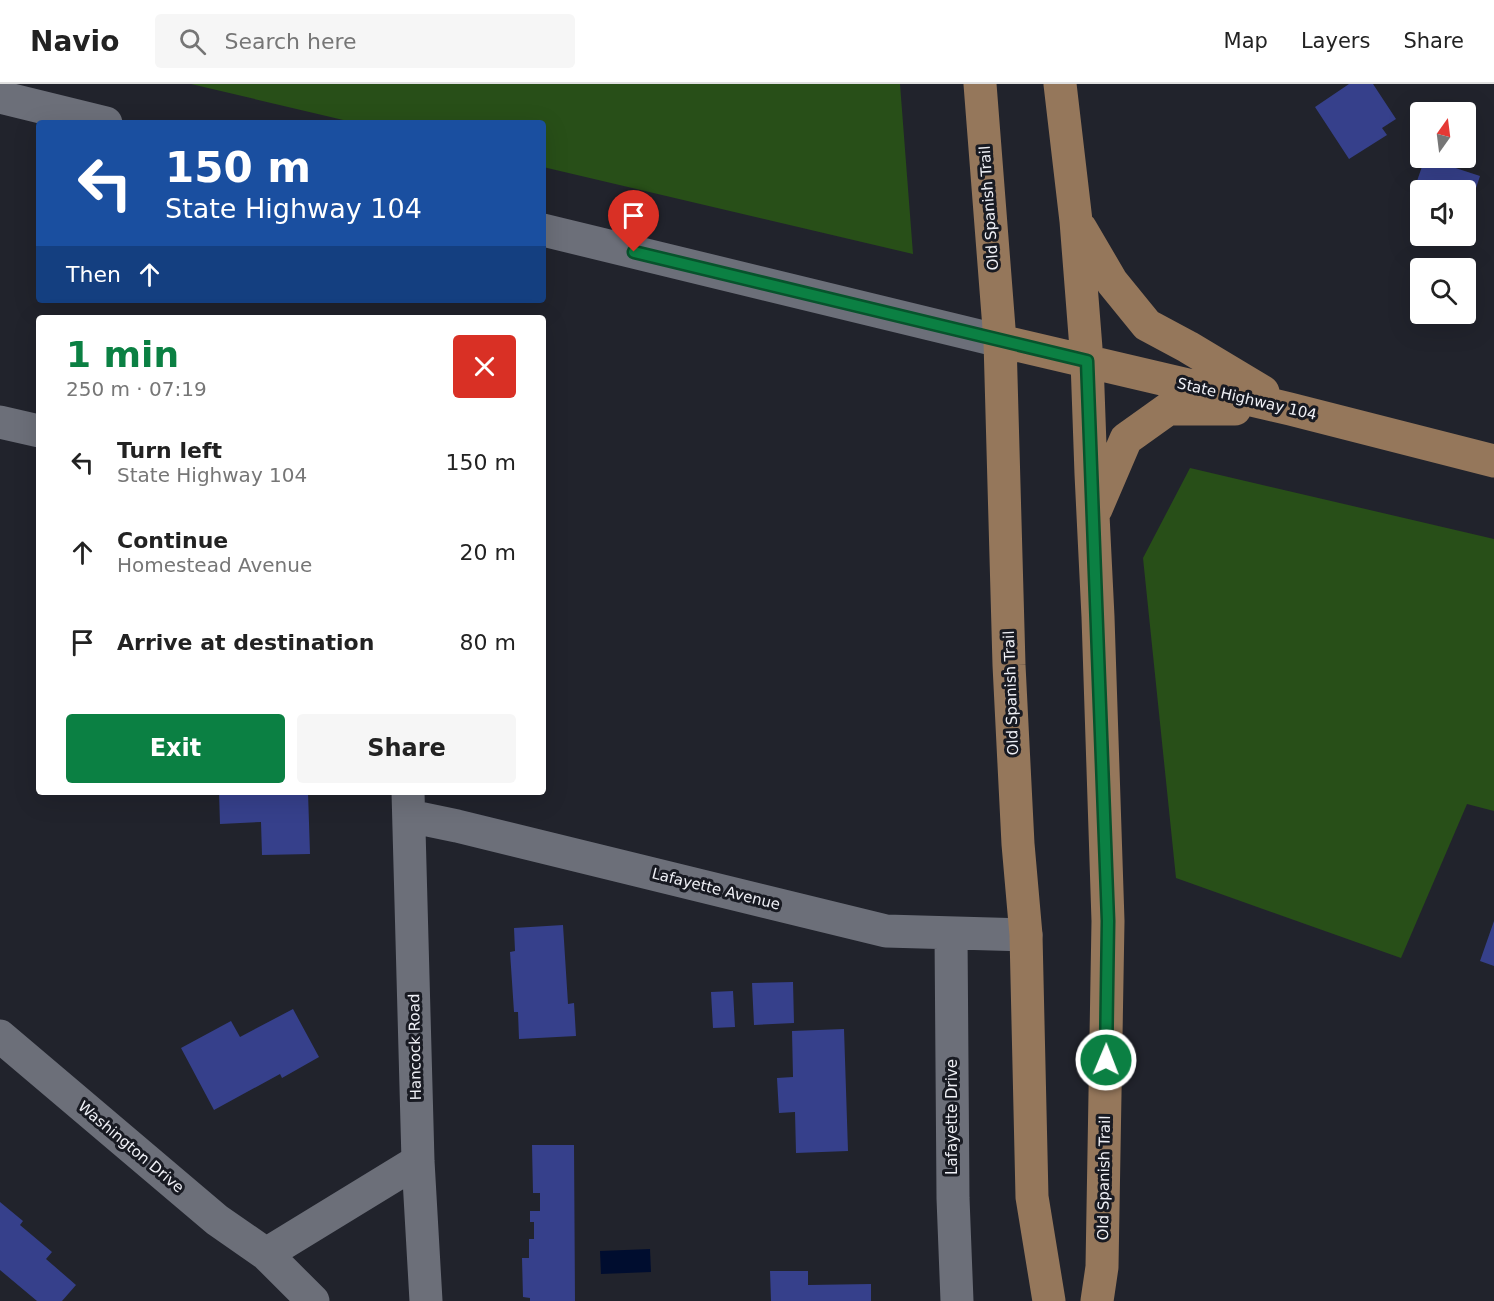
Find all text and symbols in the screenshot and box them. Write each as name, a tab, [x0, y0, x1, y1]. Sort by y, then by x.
search box	[155, 14, 575, 68]
text: Navio	[30, 25, 119, 58]
icon: search	[176, 25, 209, 58]
text: Search here	[224, 29, 357, 54]
text: Map	[1224, 29, 1268, 53]
text: Layers	[1301, 29, 1370, 53]
text: Share	[1403, 29, 1464, 53]
north arrow	[1410, 102, 1476, 168]
map controls	[1410, 102, 1476, 324]
text: 150 m	[165, 143, 311, 192]
icon: left	[66, 144, 144, 222]
street label: Old Spanish Trail	[976, 145, 1002, 271]
button: sound	[1410, 180, 1476, 246]
pin	[608, 190, 659, 252]
text: State Highway 104	[165, 193, 422, 224]
icon: arrive	[617, 199, 650, 232]
icon: ahead	[133, 258, 166, 291]
button: search	[1410, 258, 1476, 324]
text: Then	[66, 262, 121, 287]
text: 1 min	[66, 334, 179, 375]
button: close	[453, 335, 516, 398]
street label: State Highway 104	[1175, 374, 1319, 424]
text: 250 m · 07:19	[66, 377, 207, 401]
text: Turn left	[117, 438, 222, 463]
icon: left	[66, 446, 99, 479]
text: 150 m	[446, 450, 516, 475]
text: State Highway 104	[117, 463, 307, 487]
text: Continue	[117, 528, 228, 553]
icon: ahead	[66, 536, 99, 569]
text: 20 m	[460, 540, 516, 565]
text: Homestead Avenue	[117, 553, 312, 577]
icon: arrive	[66, 626, 99, 659]
text: Arrive at destination	[117, 630, 374, 655]
text: 80 m	[460, 630, 516, 655]
street label: Old Spanish Trail	[1000, 630, 1022, 756]
button: Exit	[66, 714, 285, 783]
button: Share	[297, 714, 516, 783]
street label: Lafayette Avenue	[650, 864, 782, 914]
street label: Hancock Road	[405, 993, 425, 1101]
position arrow	[1074, 1028, 1138, 1092]
street label: Lafayette Drive	[943, 1059, 961, 1175]
street label: Washington Drive	[74, 1097, 188, 1197]
street label: Old Spanish Trail	[1094, 1115, 1114, 1241]

